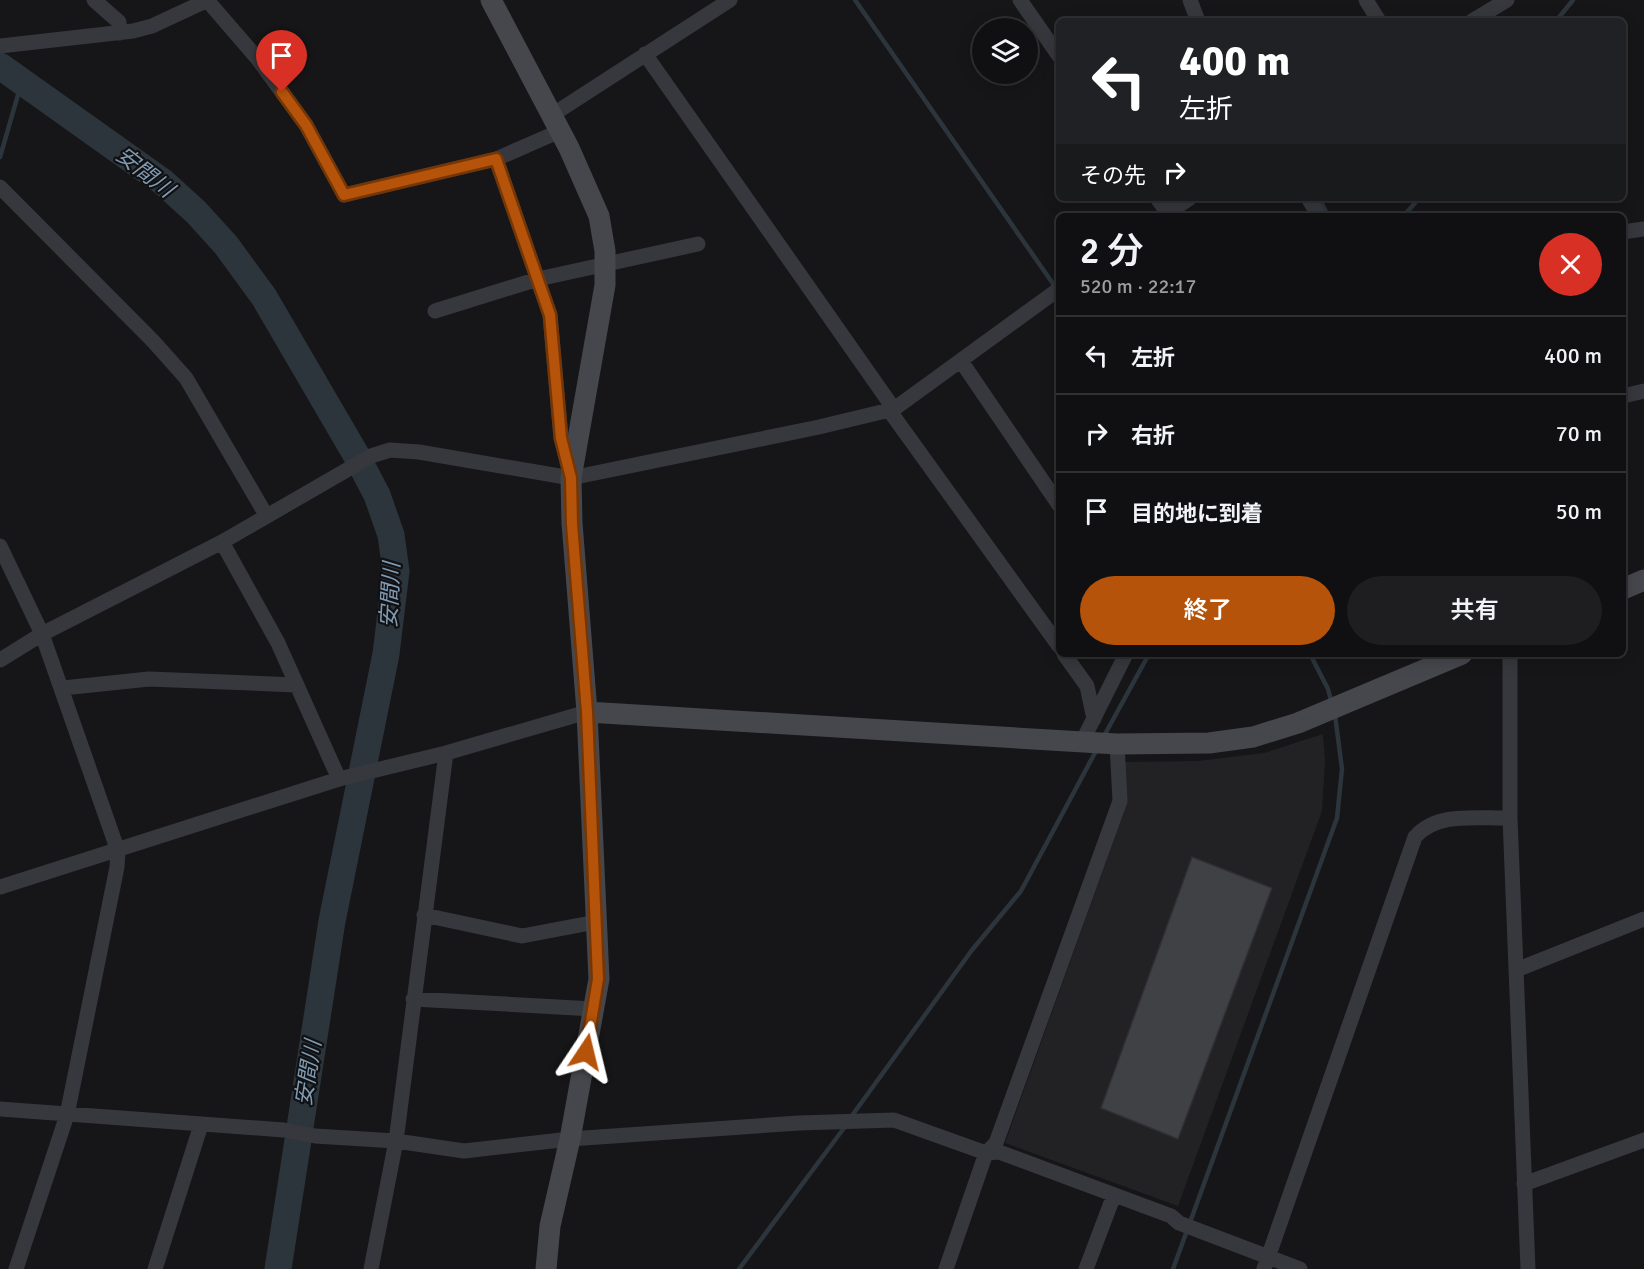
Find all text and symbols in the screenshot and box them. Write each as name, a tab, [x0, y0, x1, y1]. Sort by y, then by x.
map controls	[972, 18, 1038, 84]
button: layers	[972, 18, 1038, 84]
pin	[256, 30, 307, 92]
text: 400 m	[1179, 36, 1290, 87]
icon: arrive	[265, 39, 298, 72]
icon: left	[1080, 42, 1158, 120]
text: 左折	[1179, 93, 1233, 126]
water label: 安間川	[111, 141, 181, 204]
icon: right	[1158, 156, 1191, 189]
text: その先	[1080, 162, 1146, 189]
text: 2 分	[1080, 229, 1143, 274]
button: close	[1539, 233, 1602, 296]
text: 520 m · 22:17	[1080, 274, 1196, 299]
icon: left	[1080, 339, 1113, 372]
text: 400 m	[1544, 342, 1602, 369]
text: 左折	[1131, 344, 1175, 371]
icon: right	[1080, 417, 1113, 450]
text: 70 m	[1556, 420, 1602, 447]
text: 右折	[1131, 422, 1175, 449]
icon: arrive	[1080, 495, 1113, 528]
text: 50 m	[1556, 498, 1602, 525]
text: 目的地に到着	[1131, 500, 1263, 527]
water label: 安間川	[375, 559, 405, 629]
button: 終了	[1080, 576, 1335, 645]
button: 共有	[1347, 576, 1602, 645]
position arrow	[554, 1020, 618, 1084]
water label: 安間川	[290, 1036, 327, 1108]

